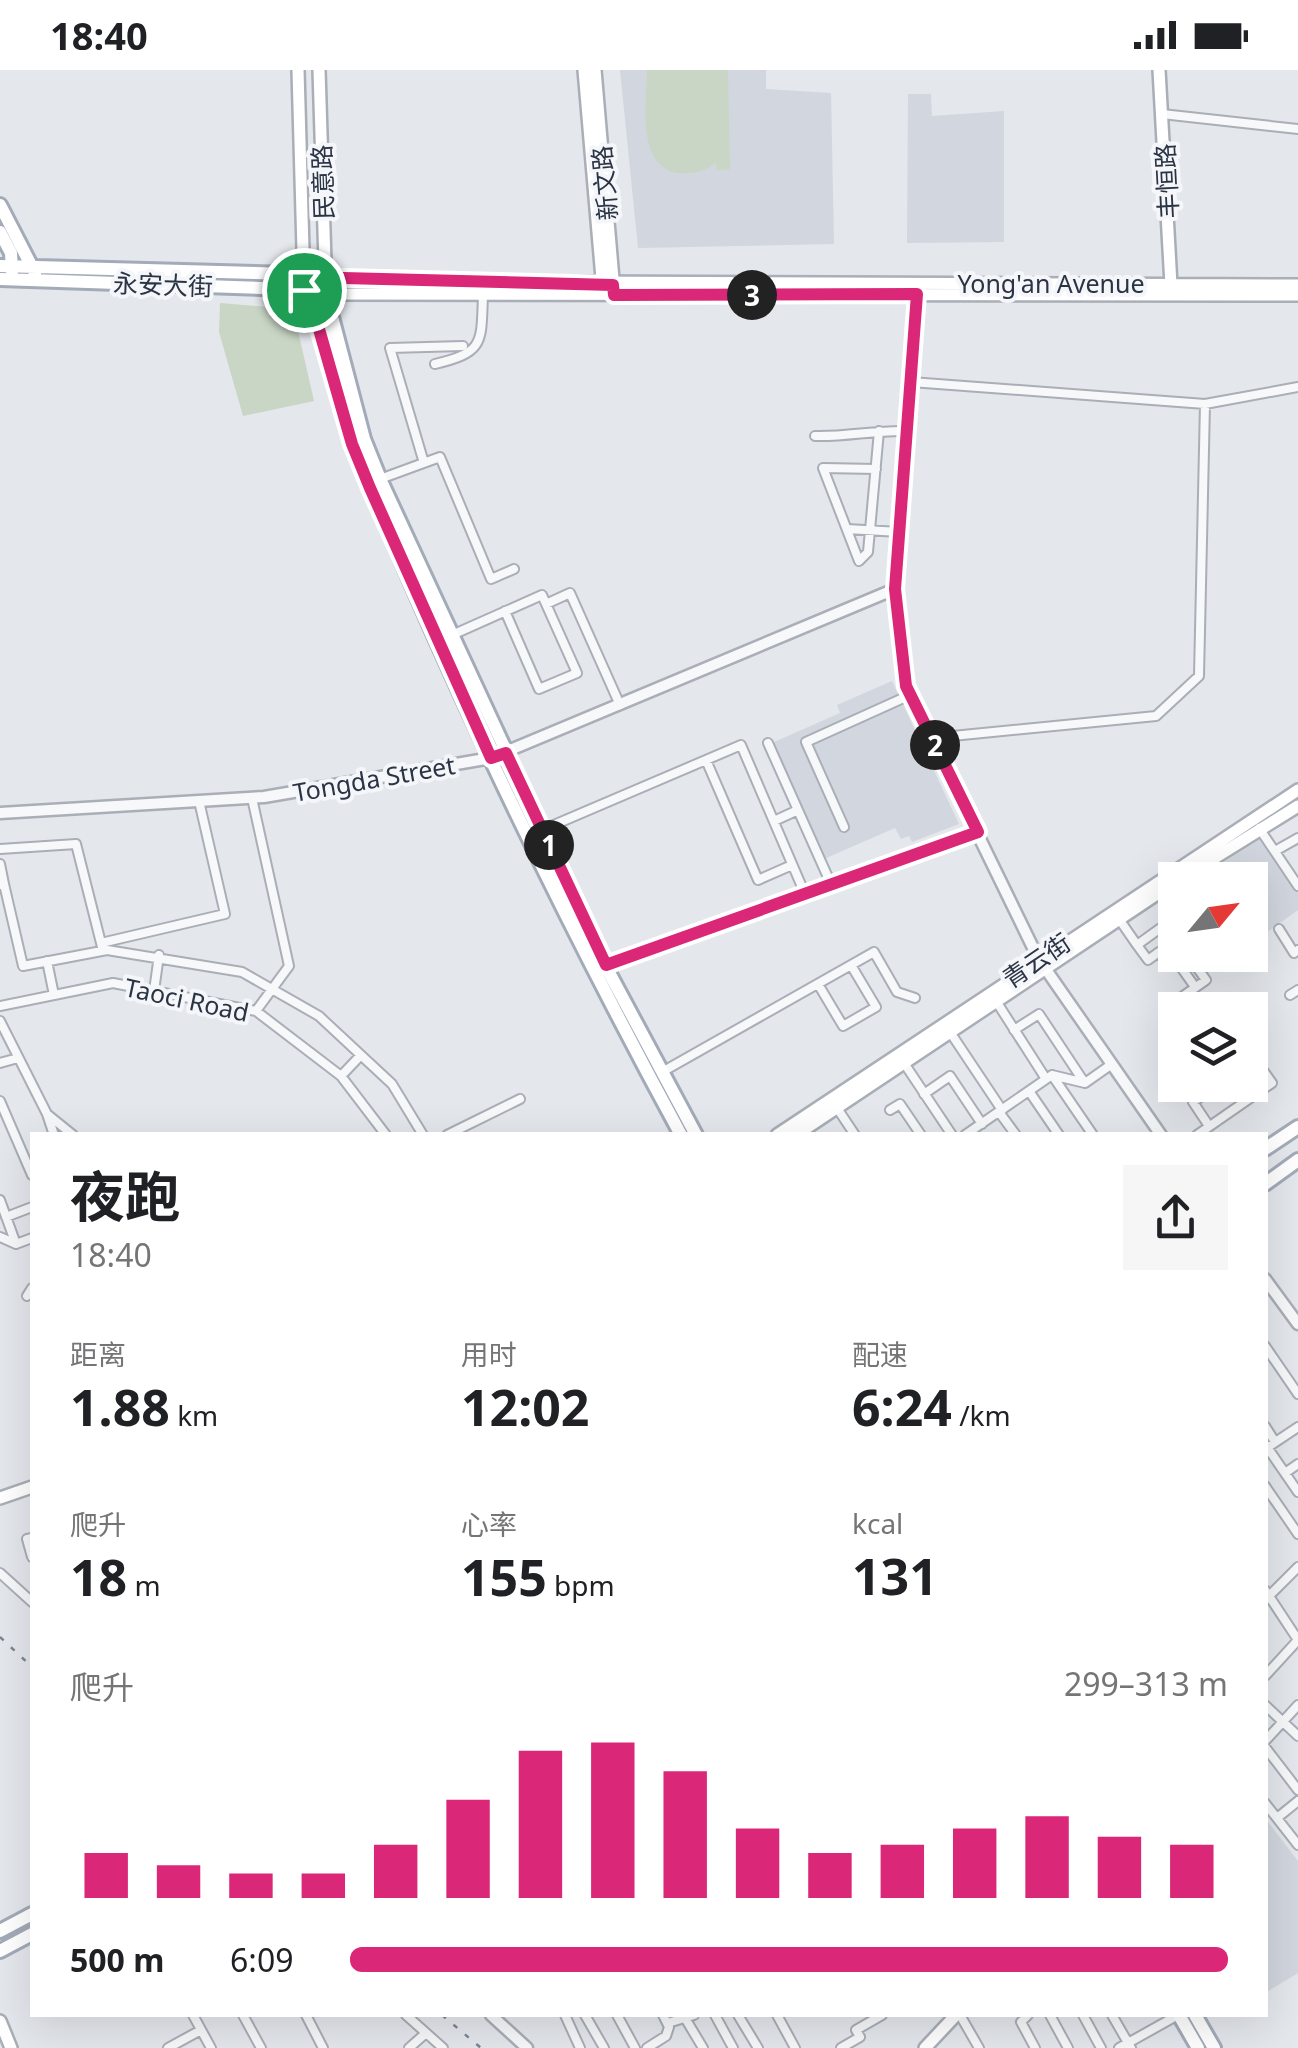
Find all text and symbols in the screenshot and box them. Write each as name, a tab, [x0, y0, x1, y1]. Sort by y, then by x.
text: 18:40	[50, 9, 148, 61]
street label: 丰恒路	[1147, 143, 1185, 219]
street label: 民意路	[304, 144, 340, 220]
street label: 新文路	[584, 144, 624, 222]
pin	[262, 248, 347, 333]
icon: arrive	[277, 263, 332, 318]
street label: 永安大街	[112, 265, 214, 303]
street label: Yong'an Avenue	[957, 266, 1145, 300]
pin: 3	[727, 270, 777, 320]
text: 3	[744, 276, 760, 314]
pin: 2	[910, 720, 960, 770]
text: 2	[927, 726, 943, 764]
street label: Tongda Street	[290, 747, 458, 809]
pin: 1	[524, 820, 574, 870]
text: 1	[541, 826, 557, 864]
north arrow	[1158, 862, 1268, 972]
map controls	[1158, 862, 1268, 1102]
street label: 青云街	[995, 925, 1077, 995]
street label: Taoci Road	[122, 969, 252, 1029]
button: layers	[1158, 992, 1268, 1102]
text: 夜跑	[70, 1158, 180, 1233]
button: share	[1123, 1165, 1228, 1270]
text: 18:40	[70, 1233, 152, 1276]
text: 距离	[70, 1335, 126, 1373]
text: 用时	[461, 1335, 517, 1373]
text: 配速	[852, 1335, 908, 1373]
text: 1.88	[70, 1373, 170, 1441]
text: 12:02	[461, 1373, 589, 1441]
text: 6:24	[852, 1373, 952, 1441]
text: km	[170, 1396, 218, 1434]
text: /km	[952, 1396, 1011, 1434]
text: kcal	[852, 1504, 903, 1542]
text: 爬升	[70, 1505, 126, 1543]
text: 心率	[461, 1505, 517, 1543]
text: 131	[852, 1542, 938, 1610]
text: 18	[70, 1543, 127, 1611]
text: 155	[461, 1543, 547, 1611]
text: m	[127, 1566, 161, 1604]
text: bpm	[547, 1566, 615, 1604]
text: 299–313 m	[1064, 1662, 1228, 1705]
text: 爬升	[70, 1665, 134, 1708]
text: 500 m	[70, 1938, 164, 1981]
text: 6:09	[230, 1938, 294, 1981]

